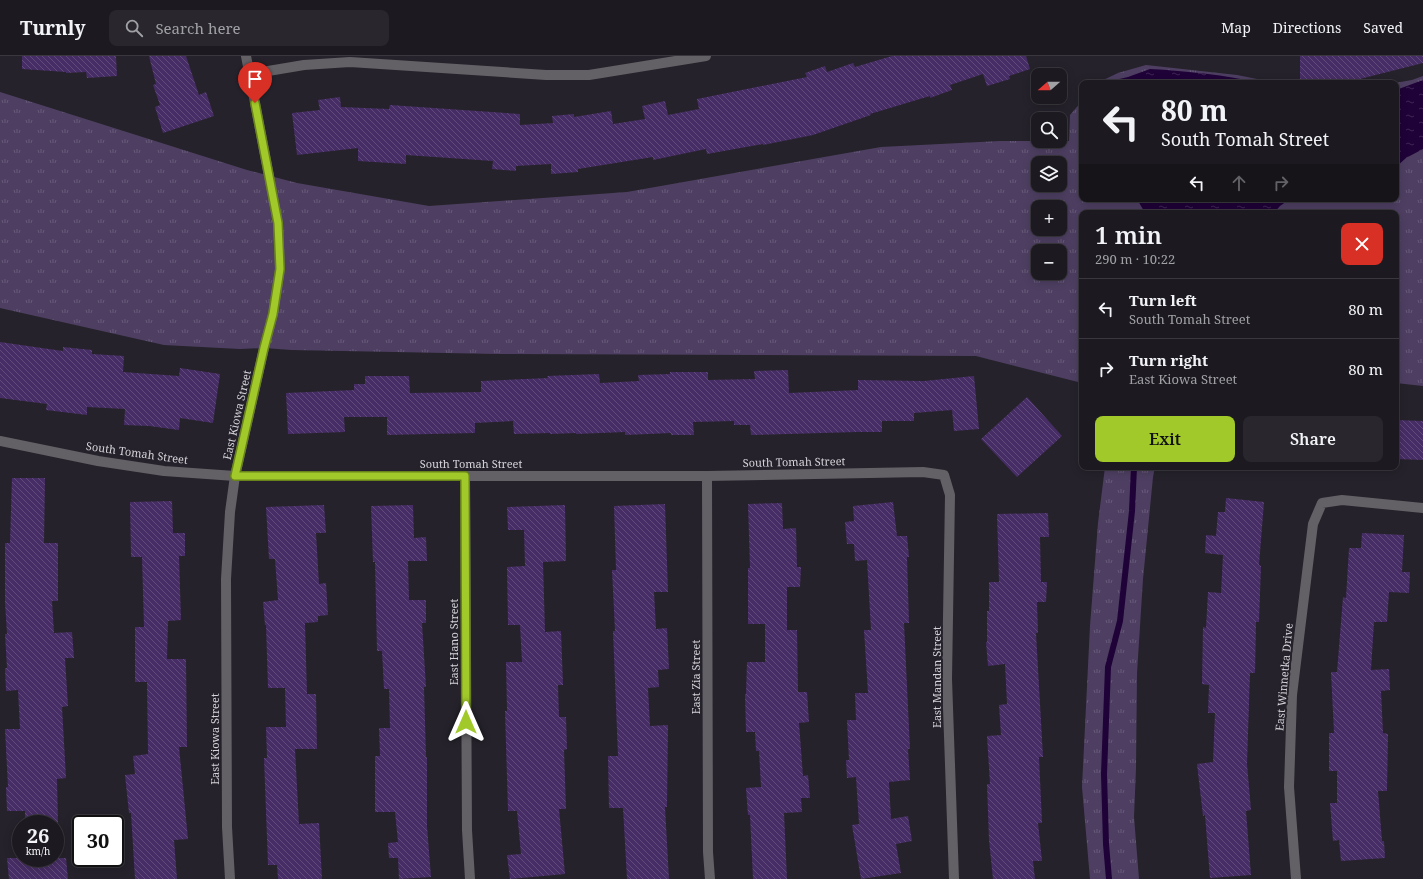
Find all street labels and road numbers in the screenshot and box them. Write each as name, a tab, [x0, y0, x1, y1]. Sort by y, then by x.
street label: East Kiowa Street	[219, 368, 254, 461]
street label: South Tomah Street	[85, 438, 189, 467]
street label: South Tomah Street	[743, 453, 846, 470]
street label: South Tomah Street	[420, 456, 522, 471]
street label: East Hano Street	[446, 599, 461, 685]
street label: East Winnetka Drive	[1271, 622, 1296, 731]
street label: East Mandan Street	[929, 626, 944, 728]
street label: East Zia Street	[688, 640, 703, 714]
street label: East Kiowa Street	[207, 693, 222, 785]

